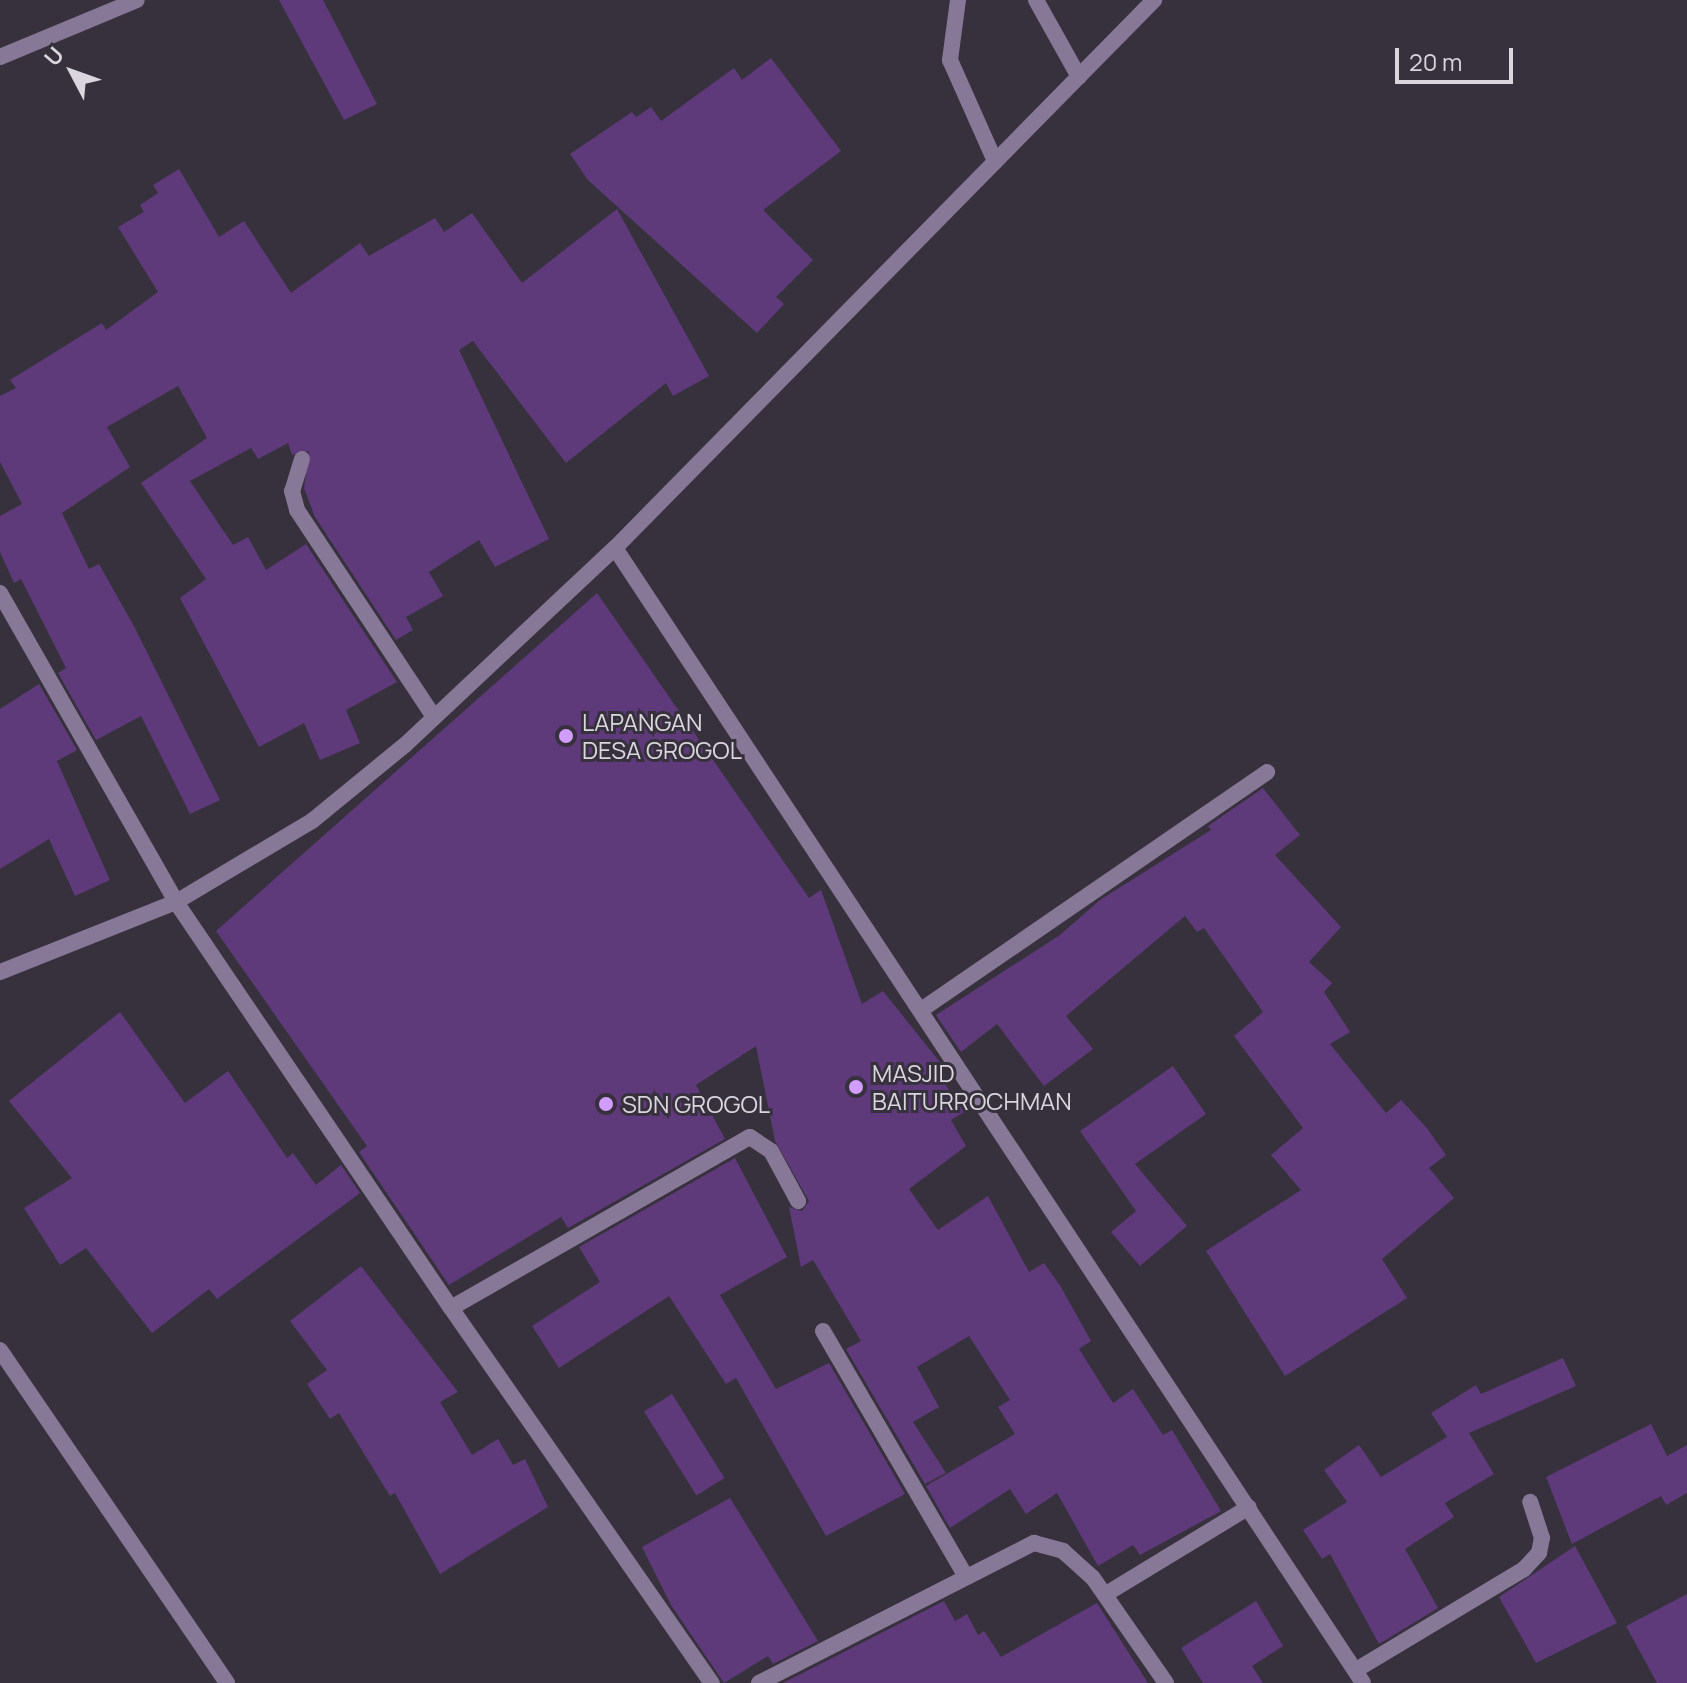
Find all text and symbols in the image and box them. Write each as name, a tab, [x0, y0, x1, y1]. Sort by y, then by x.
north arrow	[32, 32, 112, 112]
scale bar	[1399, 32, 1517, 82]
text: U	[37, 40, 70, 72]
text: 20 m	[1409, 45, 1462, 78]
place label: LAPANGAN DESA GROGOL	[582, 708, 742, 764]
marker: LAPANGAN DESA GROGOL	[557, 727, 575, 745]
place label: MASJID BAITURROCHMAN	[872, 1059, 1072, 1115]
marker: MASJID BAITURROCHMAN	[847, 1078, 865, 1096]
place label: SDN GROGOL	[622, 1090, 770, 1118]
marker: SDN GROGOL	[597, 1095, 615, 1113]

